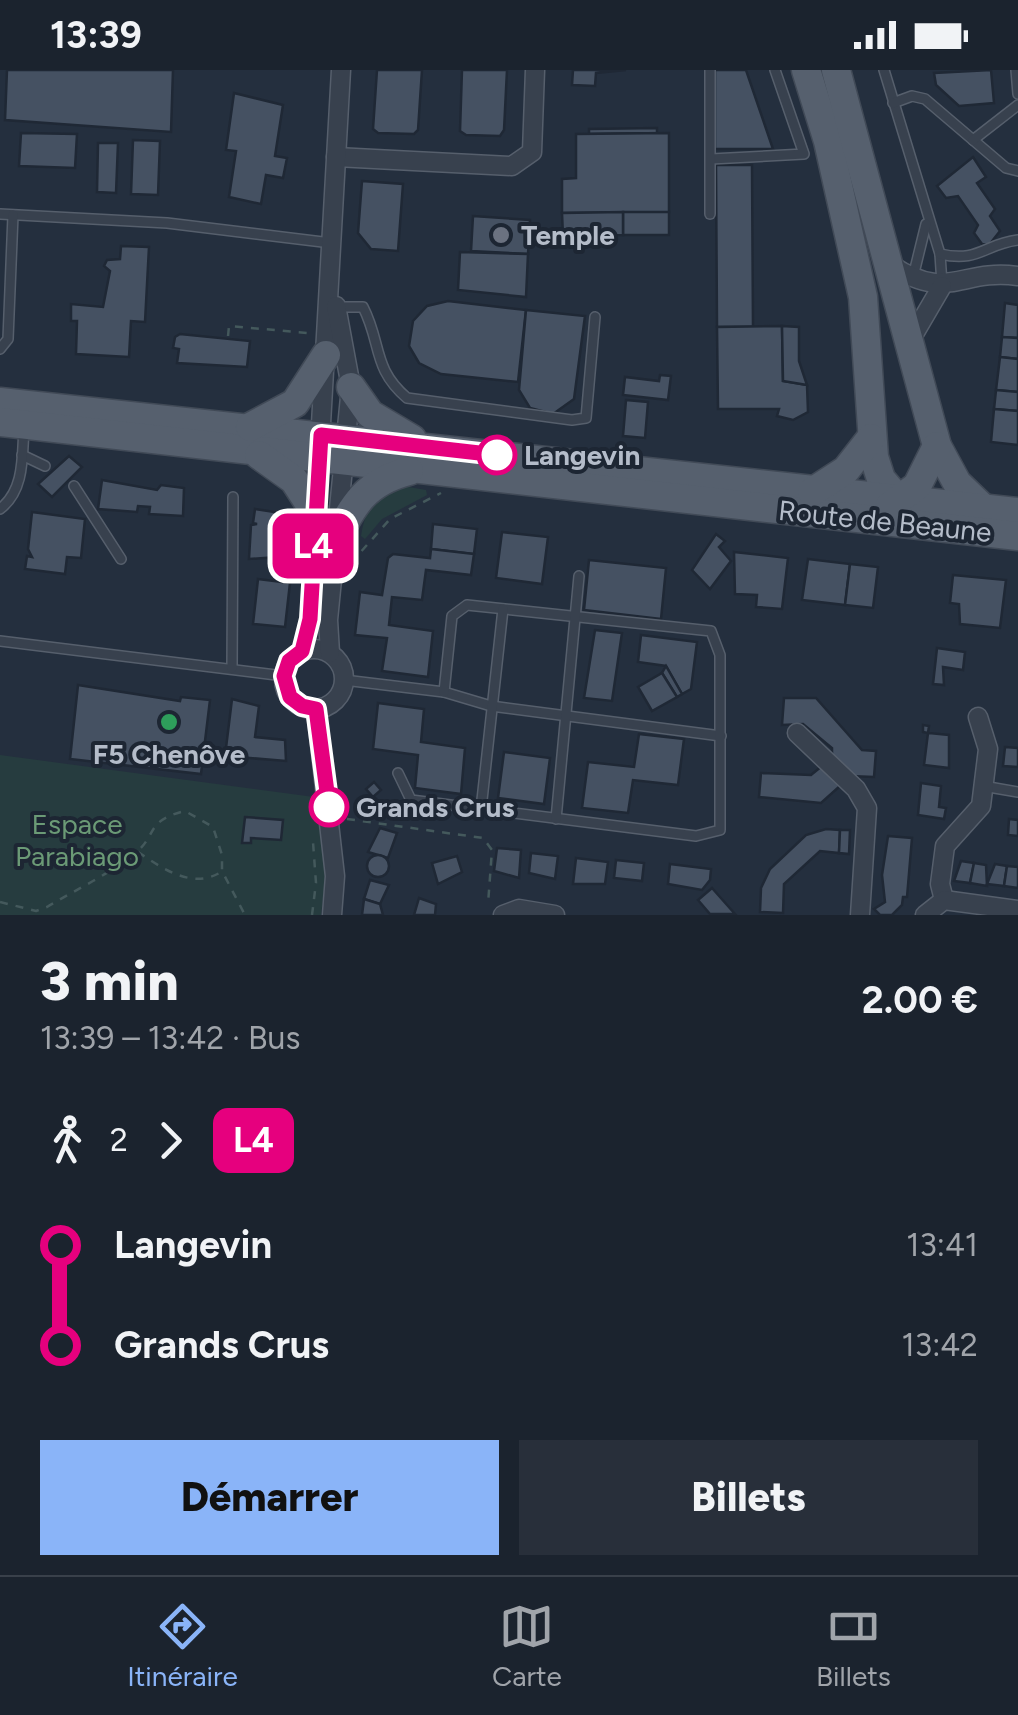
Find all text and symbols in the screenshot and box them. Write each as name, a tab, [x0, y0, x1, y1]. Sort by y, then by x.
text: 13:39	[50, 12, 142, 58]
place label: Temple	[521, 218, 615, 252]
marker: Temple	[490, 224, 512, 246]
marker: Langevin	[478, 436, 516, 474]
place label: Langevin	[524, 438, 640, 472]
street label: Route de Beaune	[777, 493, 993, 549]
line badge: L4	[268, 514, 358, 578]
text: L4	[293, 525, 333, 567]
marker: F5 Chenôve	[158, 711, 180, 733]
place label: F5 Chenôve	[93, 737, 245, 771]
marker: Grands Crus	[310, 788, 348, 826]
place label: Grands Crus	[356, 790, 514, 824]
park label: Espace Parabiago	[15, 807, 139, 873]
text: 3 min	[40, 948, 179, 1014]
text: 2.00 €	[862, 977, 978, 1023]
text: 13:39 – 13:42 · Bus	[40, 1019, 300, 1057]
icon: walk	[40, 1113, 95, 1168]
icon: forward	[143, 1113, 198, 1168]
text: L4	[233, 1119, 274, 1161]
text: 2	[110, 1121, 128, 1159]
text: Langevin	[114, 1222, 272, 1268]
text: 13:41	[906, 1226, 978, 1264]
text: Grands Crus	[114, 1322, 329, 1368]
text: 13:42	[902, 1326, 978, 1364]
button: Démarrer	[40, 1440, 499, 1555]
button: Billets	[519, 1440, 978, 1555]
tab: Itinéraire	[127, 1599, 238, 1693]
tab: Carte	[492, 1599, 562, 1693]
tab: Billets	[816, 1599, 891, 1693]

